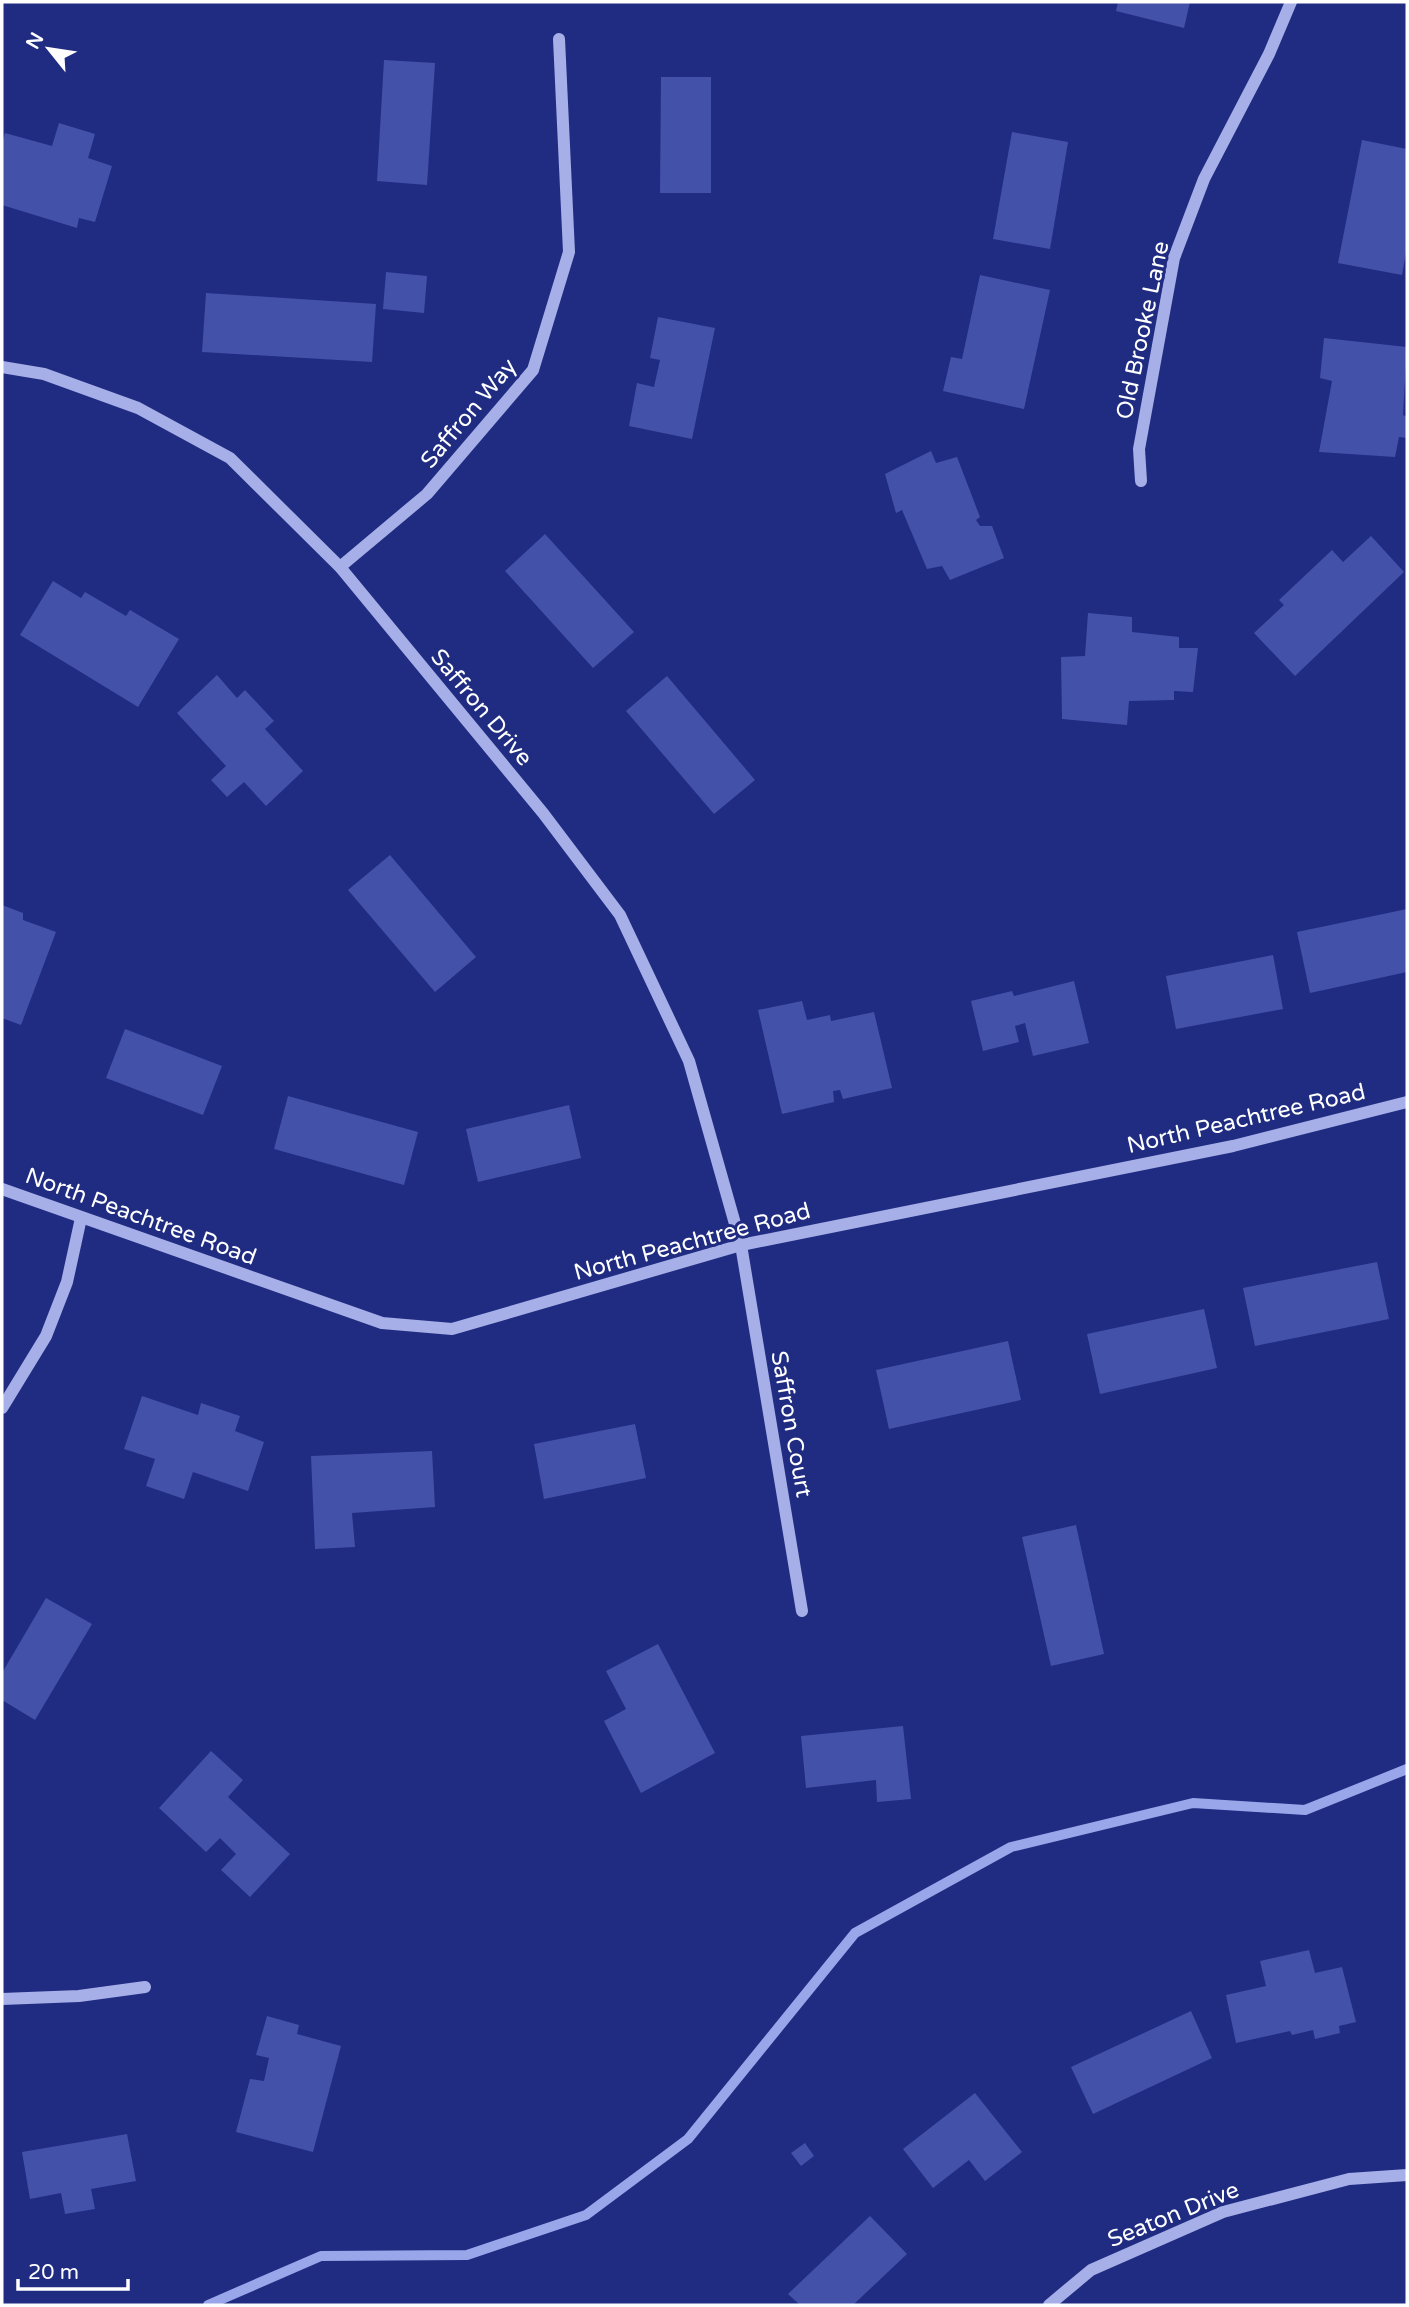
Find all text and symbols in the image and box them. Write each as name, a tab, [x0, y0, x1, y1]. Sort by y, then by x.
north arrow	[14, 14, 84, 84]
text: N	[22, 29, 48, 53]
street label: Old Brooke Lane	[1110, 239, 1176, 422]
street label: Saffron Way	[415, 353, 523, 474]
street label: Saffron Drive	[424, 644, 538, 772]
street label: North Peachtree Road	[1124, 1078, 1368, 1160]
street label: North Peachtree Road	[21, 1162, 260, 1272]
street label: North Peachtree Road	[571, 1197, 814, 1287]
street label: Saffron Court	[764, 1349, 818, 1500]
street label: Seaton Drive	[1104, 2176, 1243, 2254]
scale bar	[18, 2248, 128, 2292]
text: 20 m	[28, 2260, 79, 2285]

